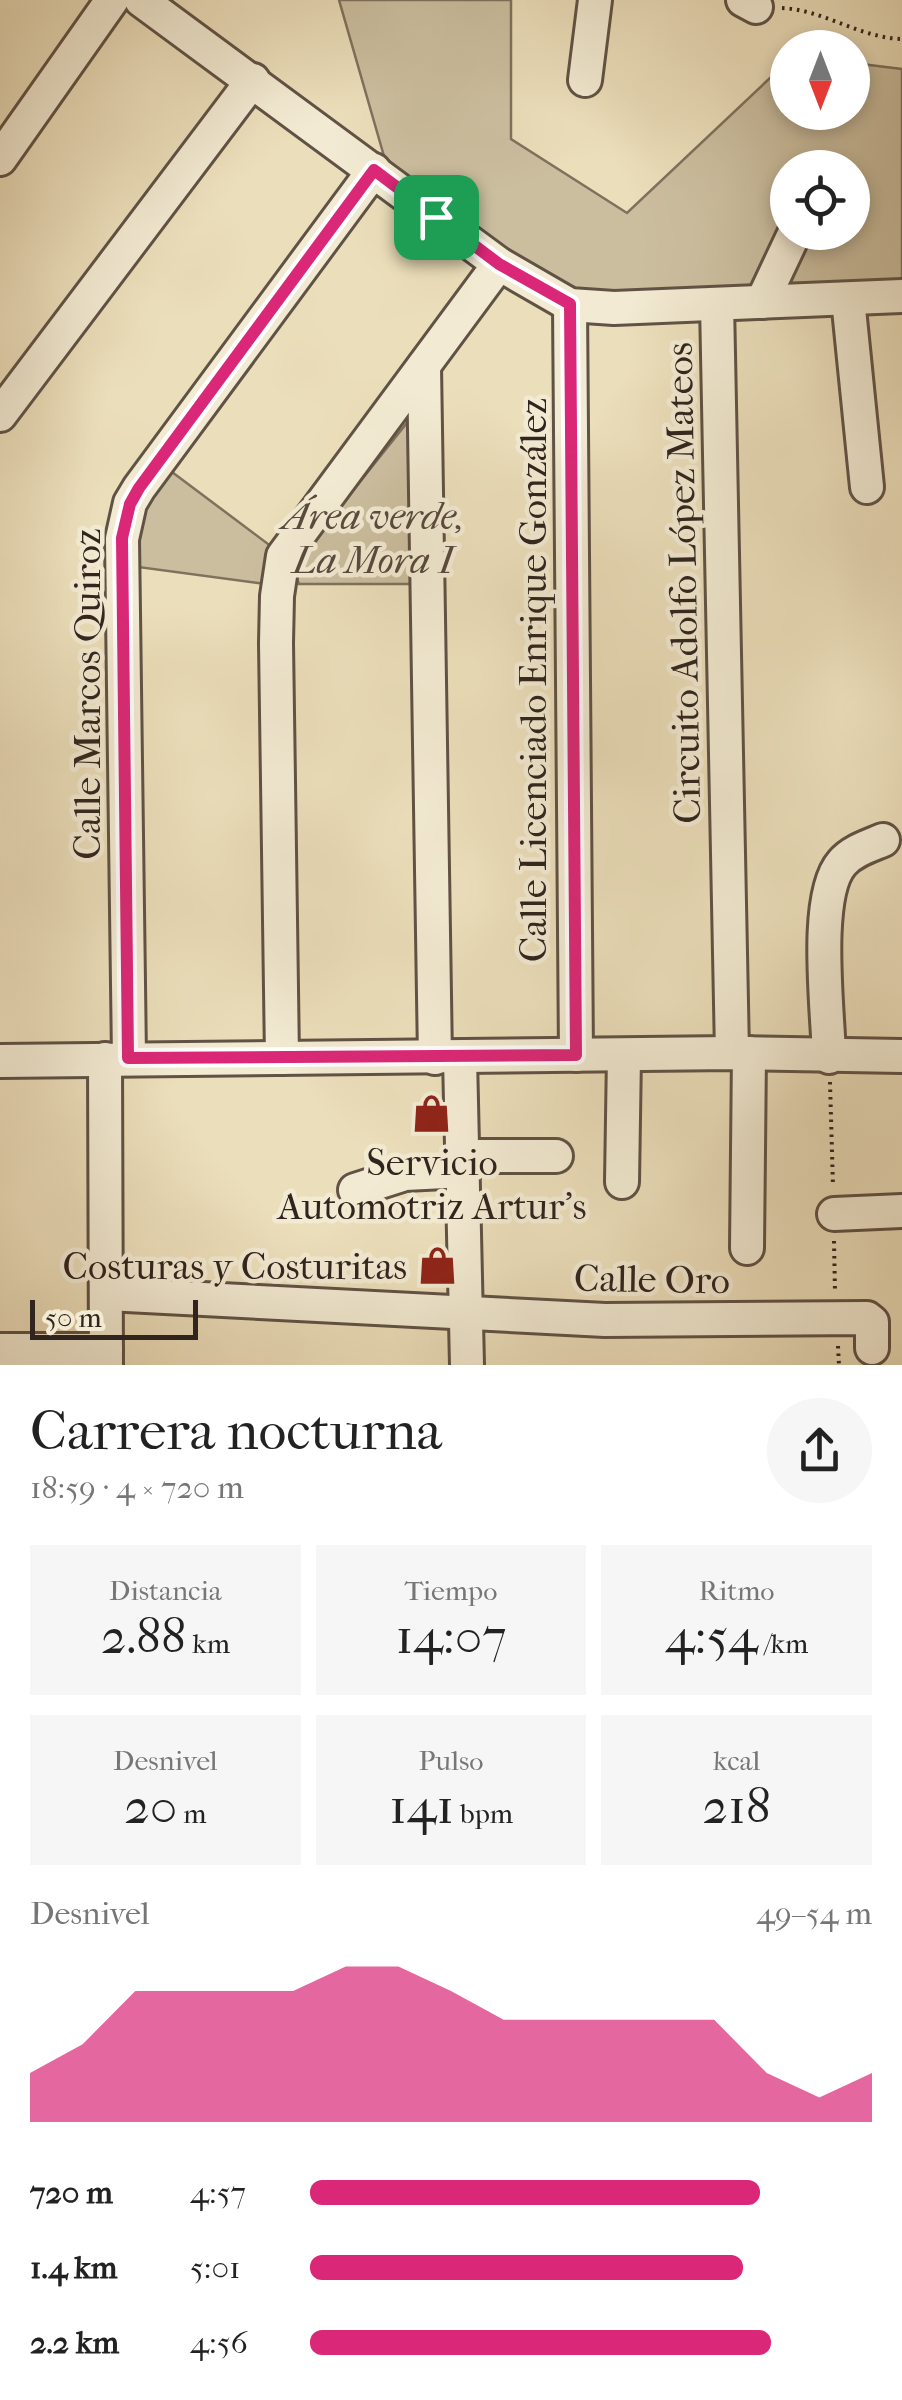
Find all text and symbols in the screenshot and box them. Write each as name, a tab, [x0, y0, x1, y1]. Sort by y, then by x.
north arrow	[770, 30, 870, 130]
map controls	[770, 30, 870, 250]
button: locate	[770, 150, 870, 250]
pin	[394, 175, 479, 260]
icon: arrive	[409, 190, 464, 245]
street label: Circuito Adolfo López Mateos	[657, 342, 710, 824]
street label: Calle Licenciado Enrique González	[511, 398, 556, 962]
park label: Área verde, La Mora I	[278, 494, 464, 583]
street label: Calle Marcos Quiroz	[65, 528, 110, 860]
shop icon: Servicio Automotriz Artur's	[411, 1092, 453, 1134]
place label: Servicio Automotriz Artur's	[276, 1140, 586, 1229]
place label: Costuras y Costuritas	[62, 1244, 407, 1289]
shop icon: Costuras y Costuritas	[416, 1245, 458, 1287]
street label: Calle Oro	[574, 1256, 730, 1303]
scale bar	[30, 1295, 198, 1340]
text: 50 m	[45, 1301, 102, 1334]
button: share	[767, 1398, 872, 1503]
text: Carrera nocturna	[30, 1399, 442, 1463]
text: 18:59 · 4 × 720 m	[30, 1469, 244, 1506]
text: Distancia	[109, 1574, 222, 1607]
text: Tiempo	[405, 1574, 497, 1607]
text: Ritmo	[699, 1574, 775, 1607]
text: 2.88	[101, 1607, 186, 1666]
text: 14:07	[395, 1607, 507, 1666]
text: 4:54	[665, 1607, 758, 1666]
text: km	[186, 1627, 230, 1660]
text: /km	[758, 1627, 808, 1660]
text: Desnivel	[113, 1744, 218, 1777]
text: Pulso	[418, 1744, 484, 1777]
text: kcal	[713, 1744, 760, 1777]
text: 20	[124, 1777, 177, 1836]
text: 141	[389, 1777, 454, 1836]
text: 218	[702, 1777, 771, 1836]
text: m	[177, 1797, 207, 1830]
text: bpm	[454, 1797, 513, 1830]
text: Desnivel	[30, 1895, 150, 1932]
text: 49–54 m	[756, 1895, 872, 1932]
text: 720 m	[30, 2174, 113, 2211]
text: 4:57	[190, 2174, 246, 2211]
text: 1.4 km	[30, 2249, 117, 2286]
text: 5:01	[190, 2249, 240, 2286]
text: 2.2 km	[30, 2324, 119, 2361]
text: 4:56	[190, 2324, 248, 2361]

